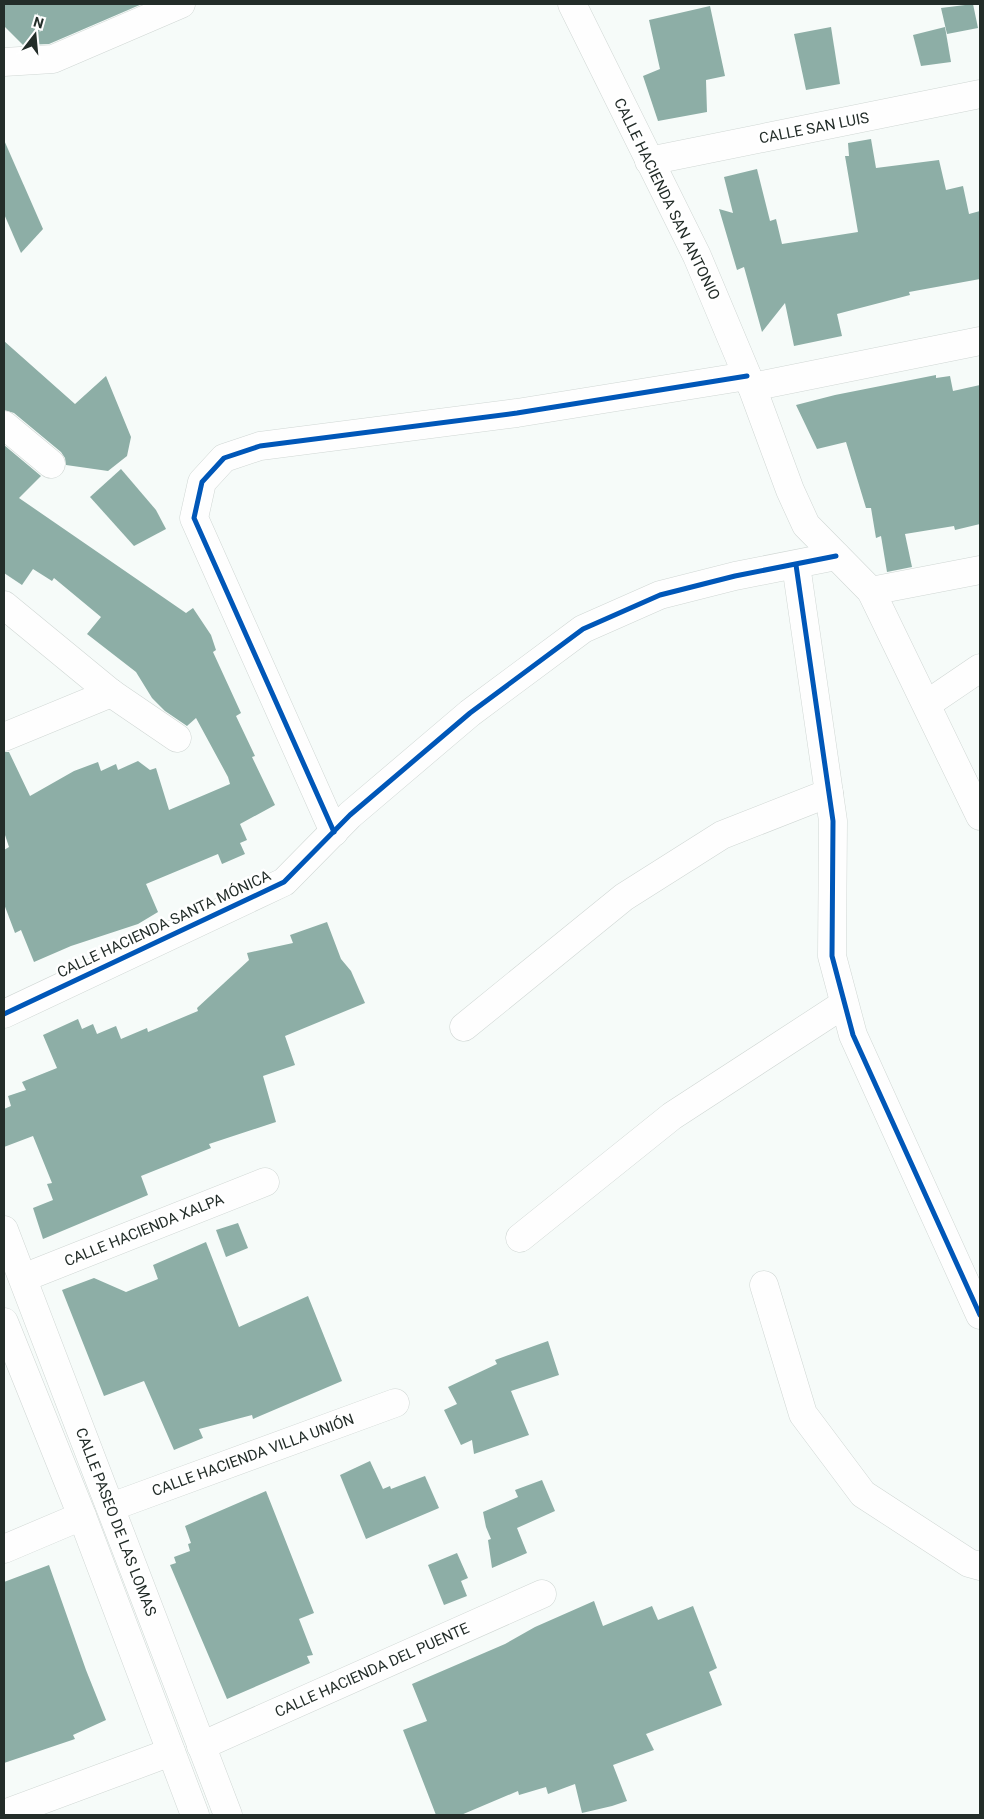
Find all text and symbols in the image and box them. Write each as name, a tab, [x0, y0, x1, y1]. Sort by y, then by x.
north arrow	[10, 10, 60, 60]
text: N	[32, 13, 46, 32]
street label: CALLE HACIENDA SAN ANTONIO	[610, 95, 724, 303]
street label: CALLE SAN LUIS	[758, 109, 871, 147]
street label: CALLE HACIENDA SANTA MÓNICA	[54, 866, 274, 982]
street label: CALLE HACIENDA XALPA	[62, 1190, 226, 1270]
street label: CALLE HACIENDA VILLA UNIÓN	[150, 1410, 356, 1500]
street label: CALLE PASEO DE LAS LOMAS	[72, 1425, 160, 1619]
street label: CALLE HACIENDA DEL PUENTE	[272, 1619, 472, 1721]

